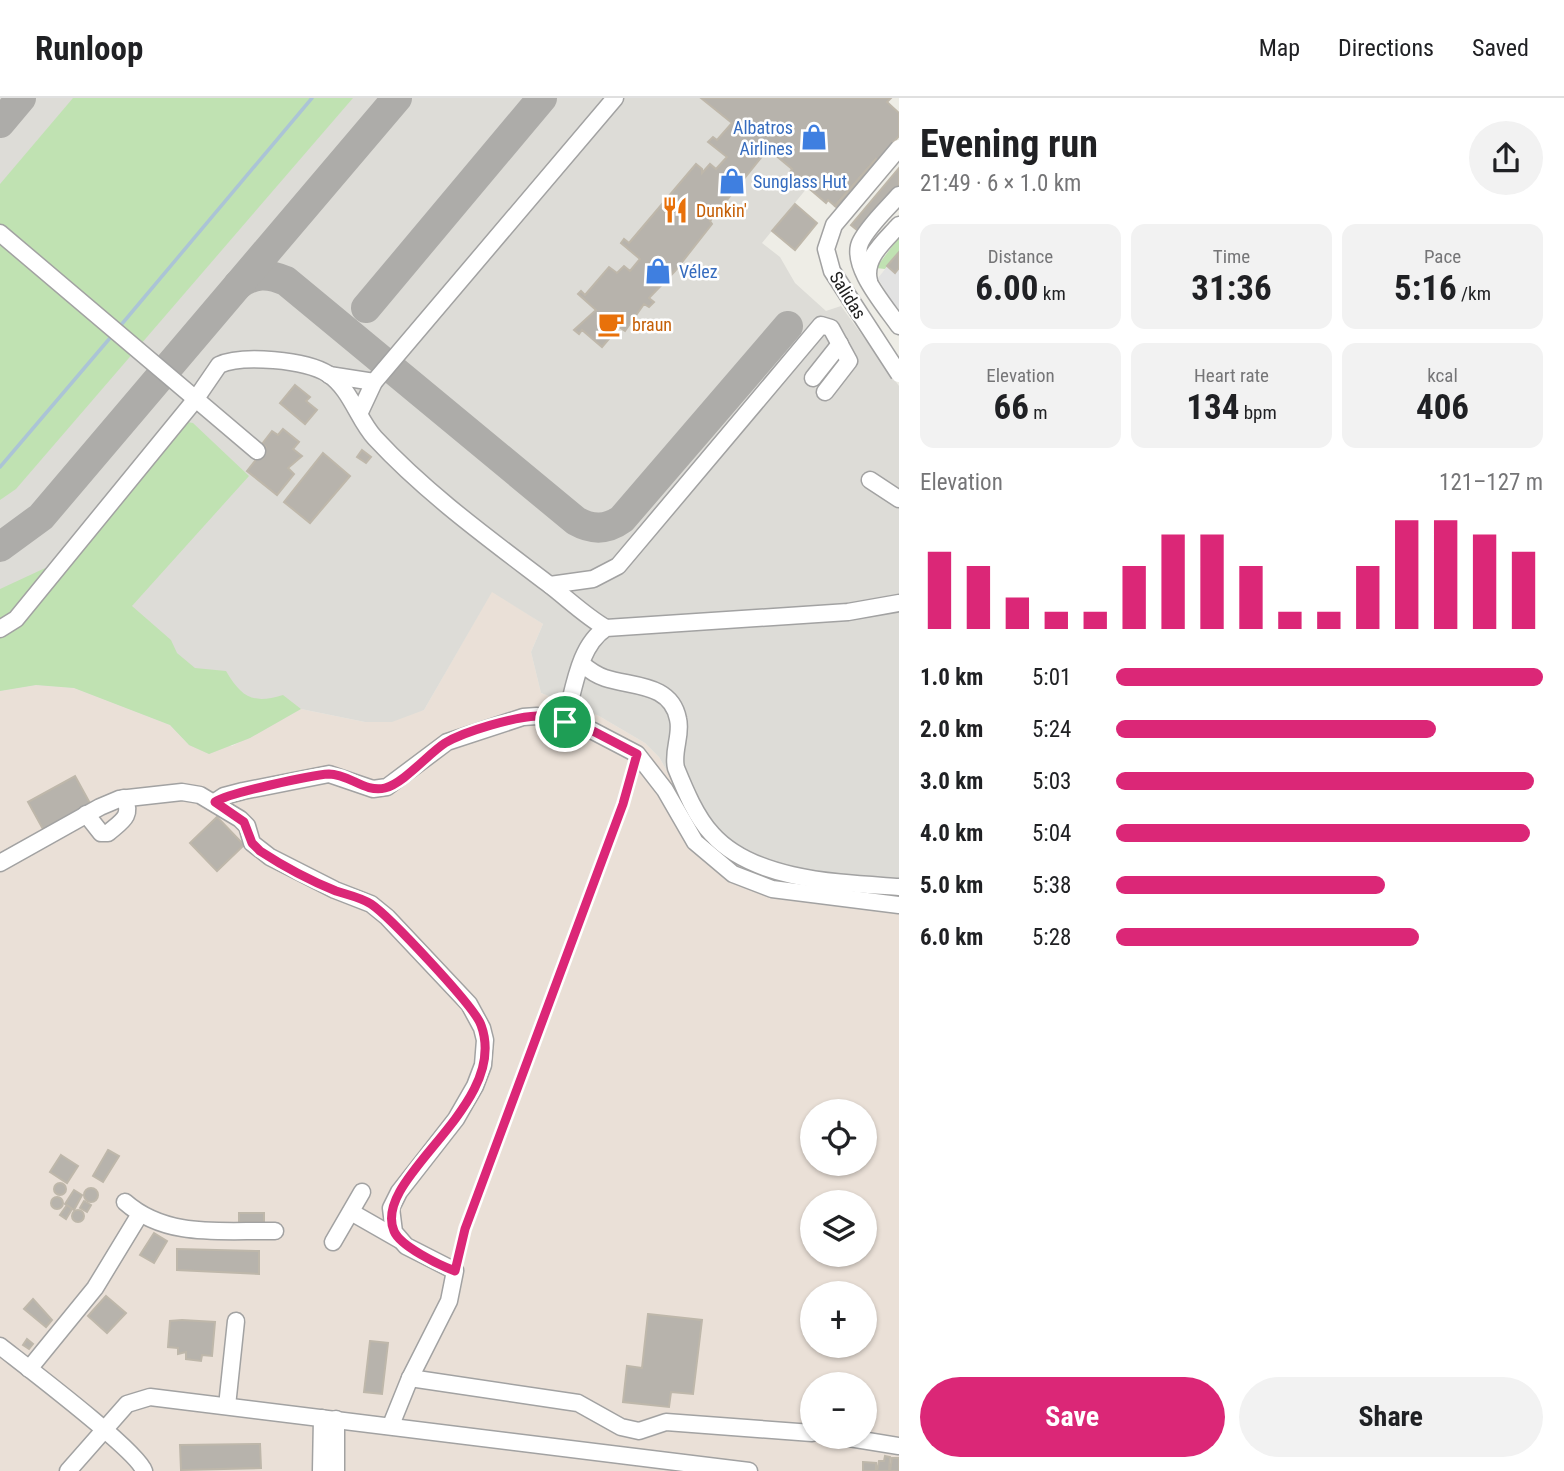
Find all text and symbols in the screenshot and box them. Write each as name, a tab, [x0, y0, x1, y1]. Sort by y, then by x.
text: Runloop	[35, 29, 143, 68]
text: Map	[1259, 34, 1300, 62]
text: Directions	[1338, 34, 1434, 62]
text: Saved	[1472, 34, 1529, 62]
place label: Albatros Airlines	[733, 117, 793, 159]
button: share	[1469, 121, 1543, 195]
shop icon: Albatros Airlines	[799, 122, 829, 152]
text: Evening run	[920, 122, 1098, 166]
shop icon: Sunglass Hut	[717, 166, 747, 196]
text: 21:49 · 6 × 1.0 km	[920, 170, 1081, 197]
place label: Sunglass Hut	[753, 171, 847, 192]
restaurant icon: Dunkin'	[660, 195, 690, 225]
place label: Dunkin'	[696, 200, 747, 221]
text: Distance	[988, 245, 1053, 268]
text: Time	[1213, 245, 1250, 268]
text: Pace	[1424, 245, 1461, 268]
shop icon: Vélez	[643, 256, 673, 286]
place label: Vélez	[679, 261, 718, 282]
street label: Salidas	[825, 267, 871, 323]
text: 6.00	[975, 268, 1039, 309]
text: 31:36	[1191, 268, 1272, 309]
text: 5:16	[1394, 268, 1457, 309]
text: km	[1039, 282, 1066, 305]
text: /km	[1457, 282, 1491, 305]
cafe icon: braun	[596, 309, 626, 339]
place label: braun	[632, 314, 672, 335]
text: Elevation	[986, 364, 1055, 387]
text: Heart rate	[1194, 364, 1269, 387]
text: kcal	[1427, 364, 1458, 387]
text: 66	[993, 387, 1029, 428]
text: 134	[1186, 387, 1239, 428]
text: 406	[1416, 387, 1469, 428]
text: m	[1029, 401, 1048, 424]
text: bpm	[1239, 401, 1277, 424]
text: Elevation	[920, 469, 1003, 496]
text: 121–127 m	[1439, 469, 1543, 496]
text: 1.0 km	[920, 664, 983, 691]
text: 5:01	[1032, 664, 1071, 691]
pin	[535, 692, 595, 752]
icon: arrive	[546, 703, 584, 741]
text: 2.0 km	[920, 716, 983, 743]
text: 5:24	[1032, 716, 1071, 743]
text: 3.0 km	[920, 768, 983, 795]
text: 5:03	[1032, 768, 1071, 795]
text: 4.0 km	[920, 820, 983, 847]
text: 5:04	[1032, 820, 1071, 847]
text: 5.0 km	[920, 872, 983, 899]
text: 5:38	[1032, 872, 1071, 899]
text: 6.0 km	[920, 924, 983, 951]
text: 5:28	[1032, 924, 1071, 951]
map controls	[800, 1099, 877, 1449]
button: locate	[800, 1099, 877, 1176]
button: layers	[800, 1190, 877, 1267]
button: +	[800, 1281, 877, 1358]
button: −	[800, 1372, 877, 1449]
button: Save	[920, 1377, 1225, 1457]
button: Share	[1239, 1377, 1543, 1457]

